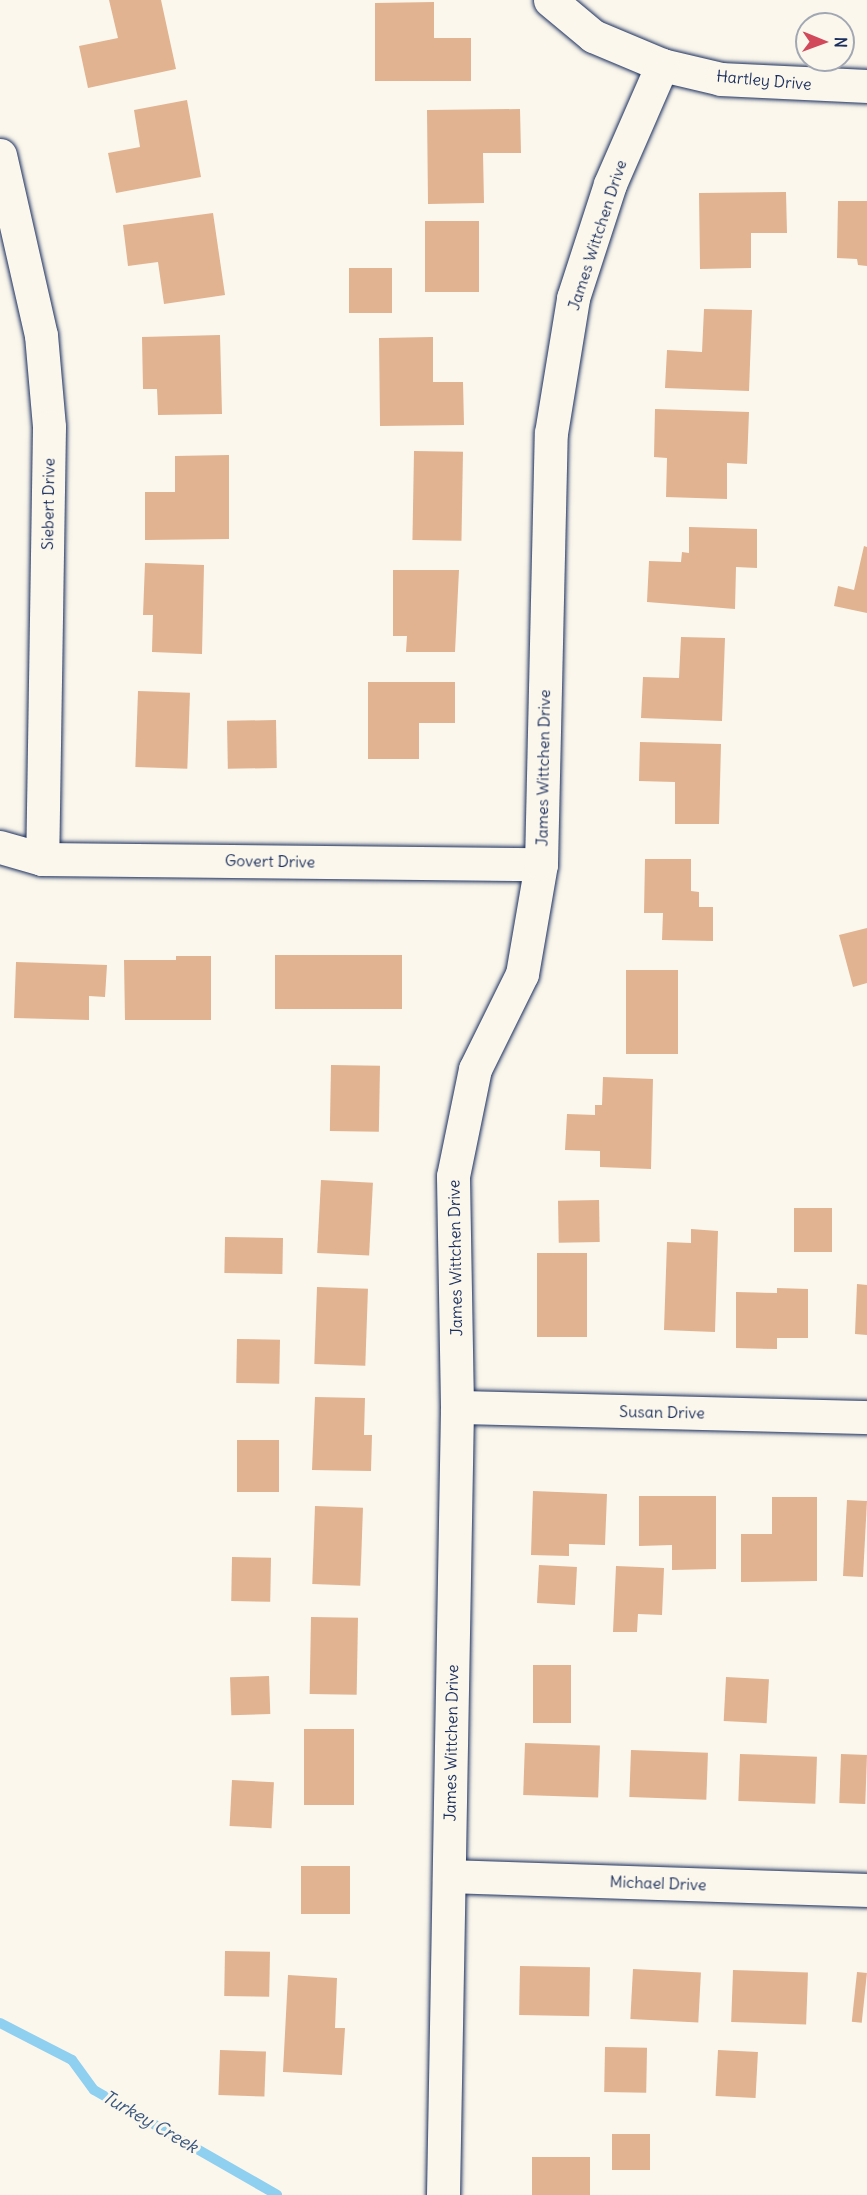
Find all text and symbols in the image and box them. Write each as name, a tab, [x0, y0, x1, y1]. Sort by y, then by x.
north arrow	[795, 12, 855, 72]
text: N	[831, 37, 851, 48]
street label: Hartley Drive	[716, 66, 812, 94]
street label: James Wittchen Drive	[564, 157, 630, 313]
street label: Siebert Drive	[38, 458, 58, 550]
street label: James Wittchen Drive	[532, 689, 554, 847]
street label: Govert Drive	[225, 851, 315, 871]
street label: James Wittchen Drive	[444, 1179, 466, 1337]
street label: Susan Drive	[619, 1402, 705, 1422]
street label: James Wittchen Drive	[440, 1664, 462, 1822]
street label: Michael Drive	[609, 1872, 707, 1894]
water label: Turkey Creek	[99, 2086, 201, 2158]

